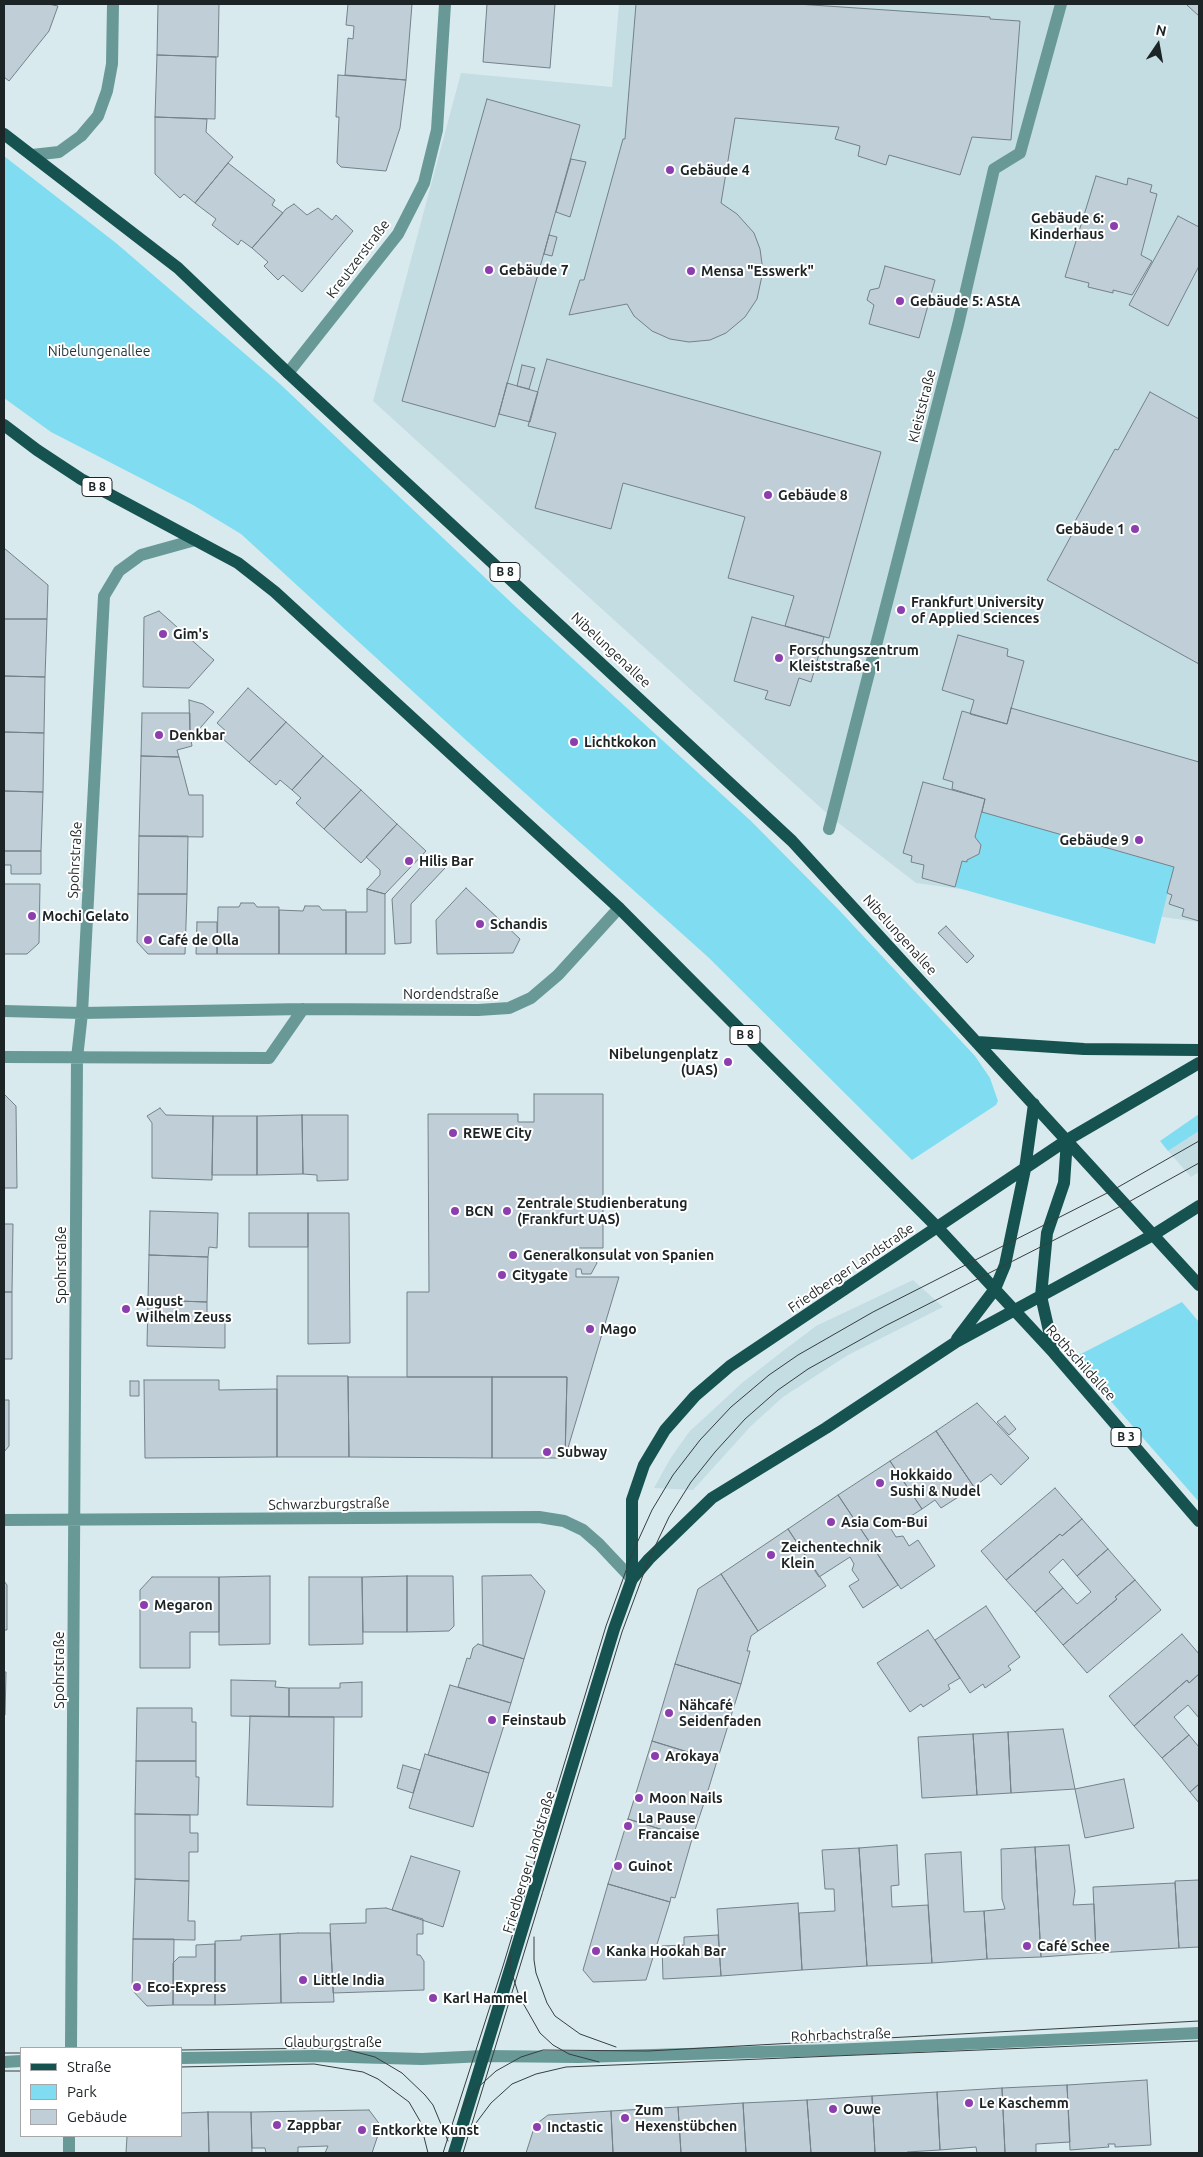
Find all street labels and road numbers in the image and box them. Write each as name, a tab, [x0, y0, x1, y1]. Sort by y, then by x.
street label: Kreutzerstraße	[323, 216, 393, 302]
street label: Kleiststraße	[905, 368, 939, 444]
road number: B 8	[82, 478, 112, 497]
road number: B 8	[490, 562, 520, 582]
street label: Nibelungenallee	[568, 609, 654, 691]
street label: Spohrstraße	[65, 821, 85, 899]
street label: Nibelungenallee	[859, 891, 941, 979]
street label: Nordendstraße	[403, 986, 499, 1002]
road number: B 8	[730, 1026, 760, 1044]
street label: Friedberger Landstraße	[785, 1220, 917, 1316]
street label: Spohrstraße	[53, 1226, 69, 1304]
street label: Rothschildallee	[1043, 1322, 1119, 1404]
road number: B 3	[1111, 1428, 1141, 1446]
street label: Schwarzburgstraße	[268, 1495, 390, 1513]
street label: Spohrstraße	[51, 1631, 67, 1709]
street label: Friedberger Landstraße	[499, 1789, 559, 1935]
street label: Rohrbachstraße	[791, 2025, 891, 2045]
street label: Glauburgstraße	[284, 2034, 382, 2050]

